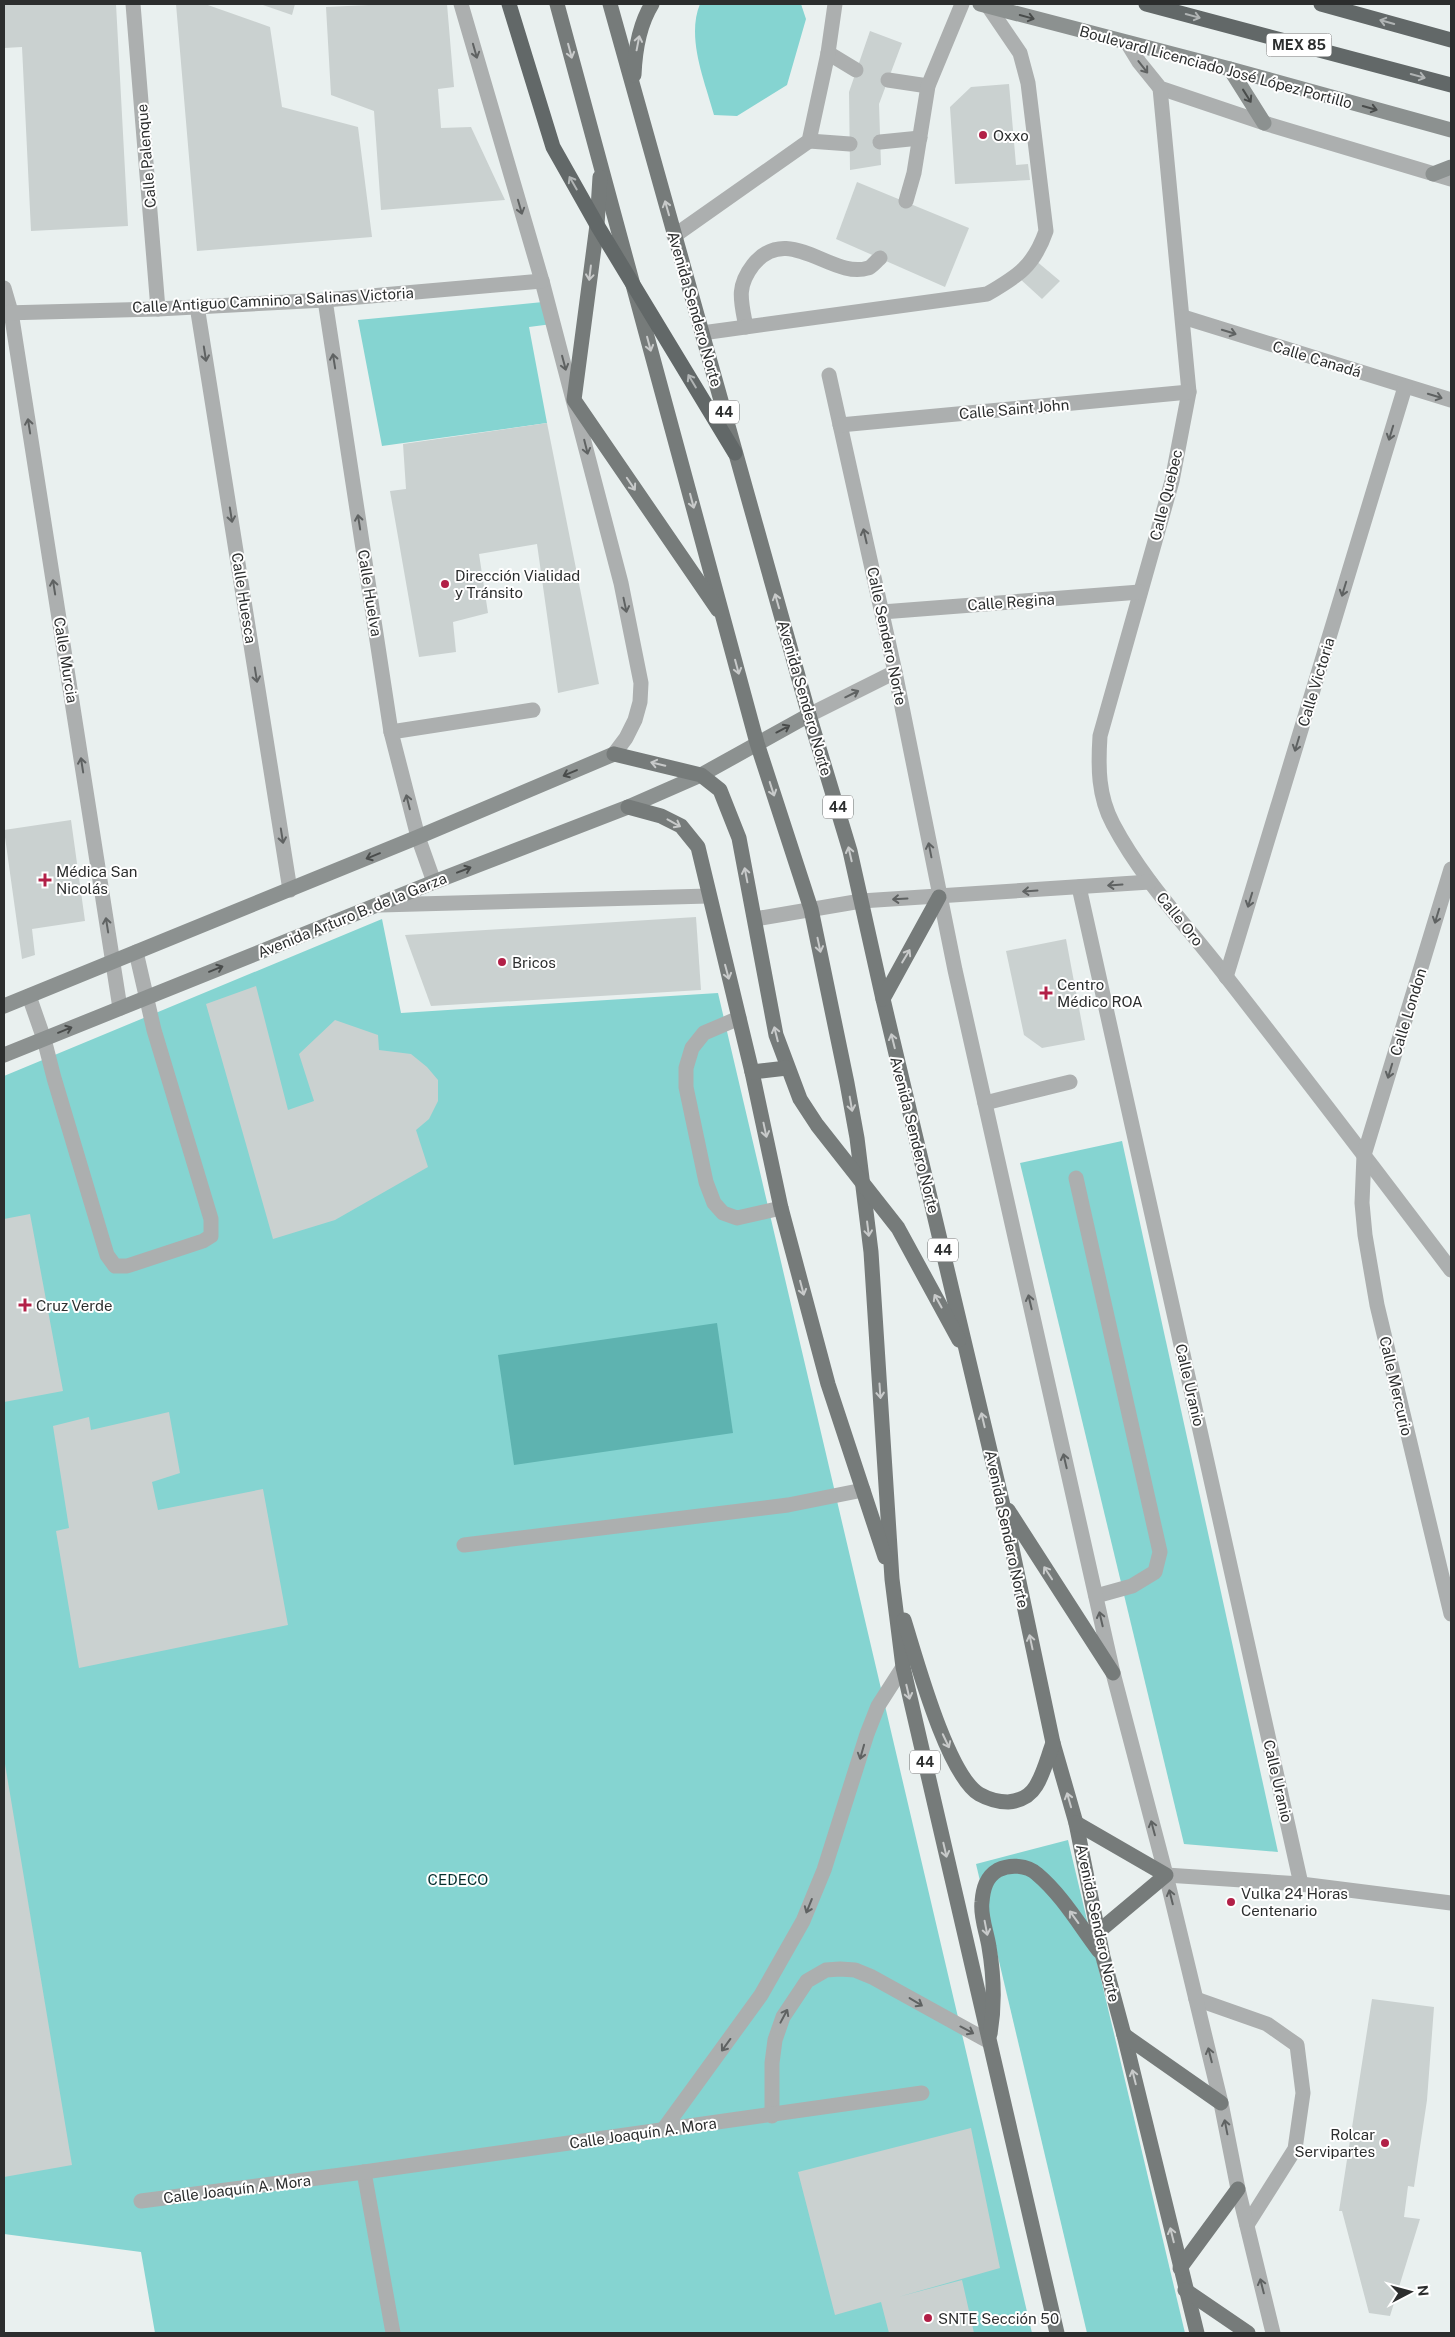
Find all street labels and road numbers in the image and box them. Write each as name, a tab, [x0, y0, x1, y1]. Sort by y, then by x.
street label: Boulevard Licenciado José López Portillo	[1078, 22, 1354, 112]
road number: MEX 85	[1266, 34, 1332, 56]
street label: Calle Palenque	[133, 103, 159, 209]
street label: Avenida Sendero Norte	[665, 229, 725, 389]
street label: Calle Antiguo Camnino a Salinas Victoria	[132, 284, 414, 316]
street label: Calle Canadá	[1271, 337, 1363, 381]
street label: Calle Saint John	[958, 396, 1070, 422]
road number: 44	[709, 401, 739, 424]
street label: Calle Quebec	[1146, 448, 1186, 542]
street label: Calle Huelva	[355, 548, 385, 638]
street label: Calle Huesca	[228, 551, 260, 645]
street label: Calle Sendero Norte	[864, 565, 910, 707]
street label: Calle Regina	[967, 590, 1055, 614]
street label: Calle Murcia	[51, 616, 81, 704]
street label: Avenida Sendero Norte	[775, 618, 835, 778]
street label: Calle Victoria	[1294, 635, 1338, 729]
road number: 44	[823, 796, 853, 819]
street label: Avenida Arturo B. de la Garza	[255, 869, 449, 961]
street label: Calle Oro	[1153, 889, 1207, 949]
street label: Calle London	[1387, 966, 1429, 1058]
street label: Avenida Sendero Norte	[887, 1055, 943, 1215]
road number: 44	[928, 1238, 958, 1262]
street label: Calle Mercurio	[1376, 1335, 1416, 1437]
street label: Calle Uranio	[1172, 1342, 1208, 1428]
street label: Avenida Sendero Norte	[982, 1449, 1032, 1609]
street label: Calle Uranio	[1260, 1738, 1296, 1824]
road number: 44	[910, 1750, 940, 1774]
street label: Avenida Sendero Norte	[1073, 1843, 1123, 2003]
street label: Calle Joaquín A. Mora	[568, 2114, 718, 2152]
street label: Calle Joaquín A. Mora	[162, 2172, 312, 2206]

